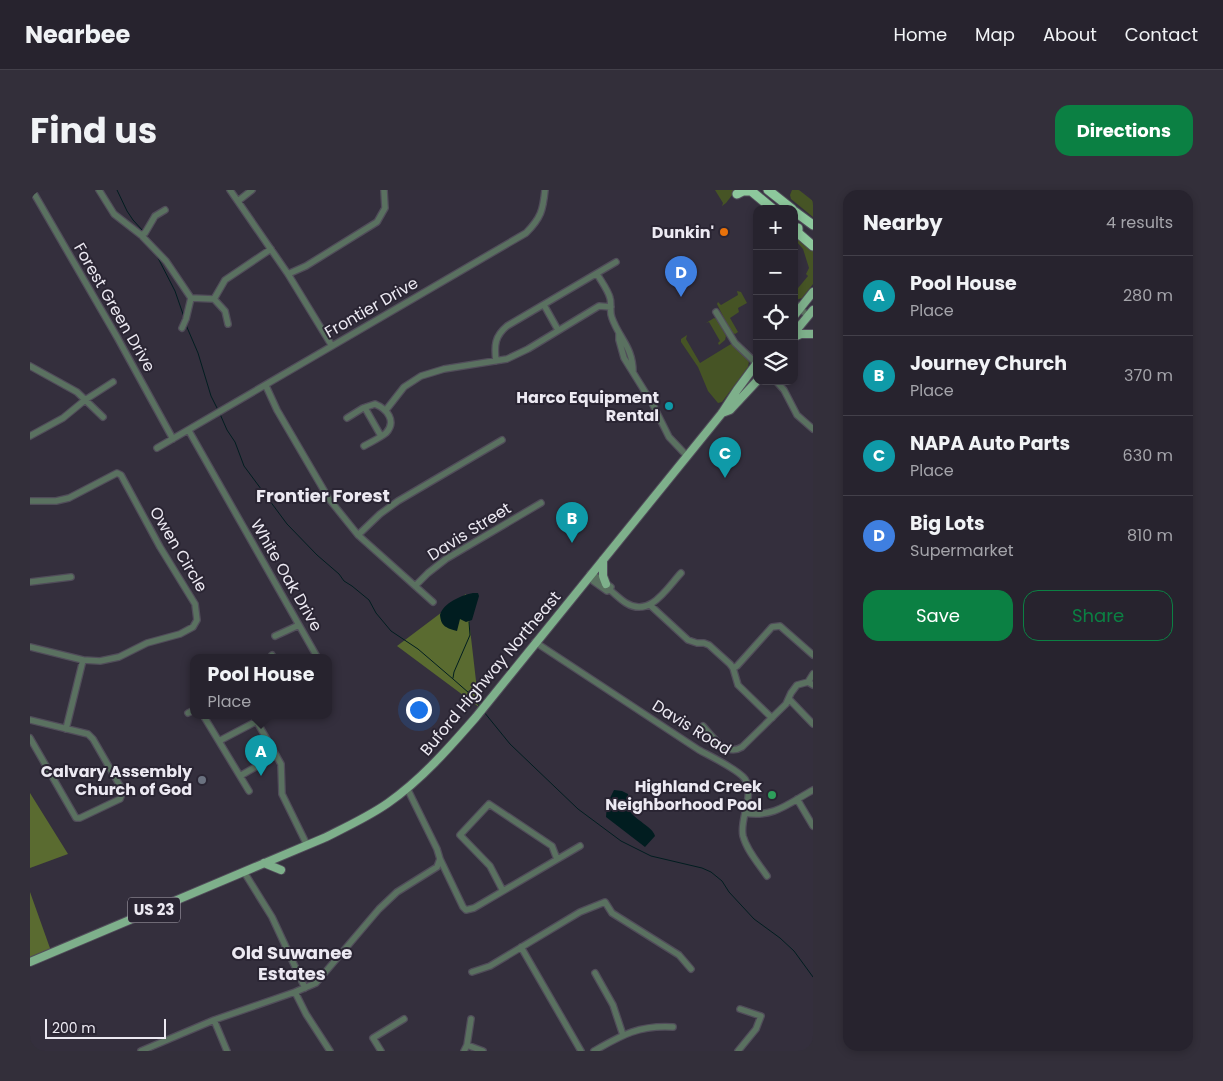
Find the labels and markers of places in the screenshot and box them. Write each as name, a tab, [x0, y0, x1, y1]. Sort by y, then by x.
place label: Dunkin'	[652, 221, 714, 244]
marker: Dunkin'	[718, 226, 730, 238]
pin: D	[665, 256, 697, 297]
place label: Harco Equipment Rental	[516, 386, 659, 427]
marker: Harco Equipment Rental	[663, 400, 675, 412]
pin: C	[709, 437, 741, 478]
pin: B	[556, 502, 588, 543]
pin: A	[245, 735, 277, 776]
place label: Calvary Assembly Church of God	[41, 760, 193, 801]
marker: Calvary Assembly Church of God	[196, 774, 208, 786]
place label: Highland Creek Neighborhood Pool	[605, 775, 762, 816]
marker: Highland Creek Neighborhood Pool	[766, 789, 778, 801]

